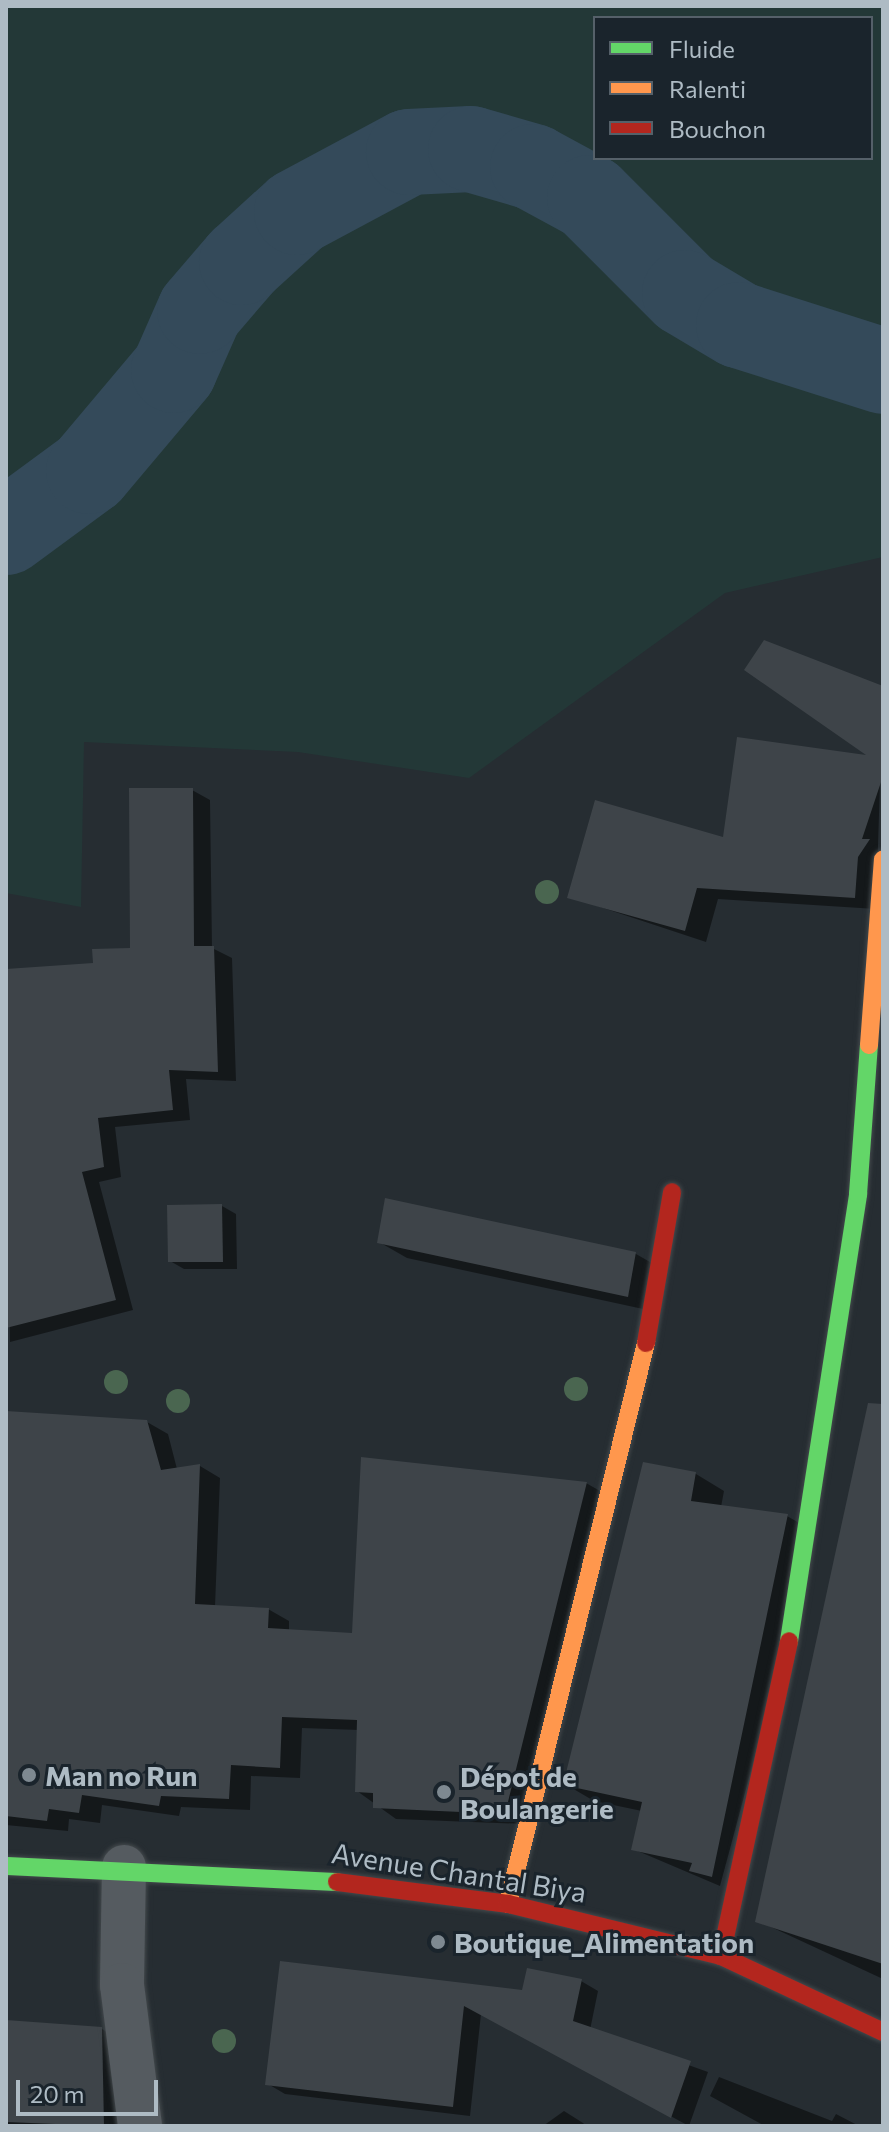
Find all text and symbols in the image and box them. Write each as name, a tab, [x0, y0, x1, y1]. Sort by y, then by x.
legend	[593, 16, 873, 160]
text: Fluide	[669, 34, 735, 63]
text: Ralenti	[669, 74, 746, 103]
text: Bouchon	[669, 114, 766, 143]
place label: Man no Run	[45, 1758, 197, 1792]
place label: Dépot de Boulangerie	[460, 1759, 614, 1825]
marker: Man no Run	[20, 1766, 38, 1784]
marker: Dépot de Boulangerie	[435, 1783, 453, 1801]
street label: Avenue Chantal Biya	[329, 1835, 589, 1909]
place label: Boutique_Alimentation	[454, 1925, 754, 1959]
marker: Boutique_Alimentation	[429, 1933, 447, 1951]
scale bar	[20, 2064, 162, 2114]
text: 20 m	[30, 2079, 84, 2108]

